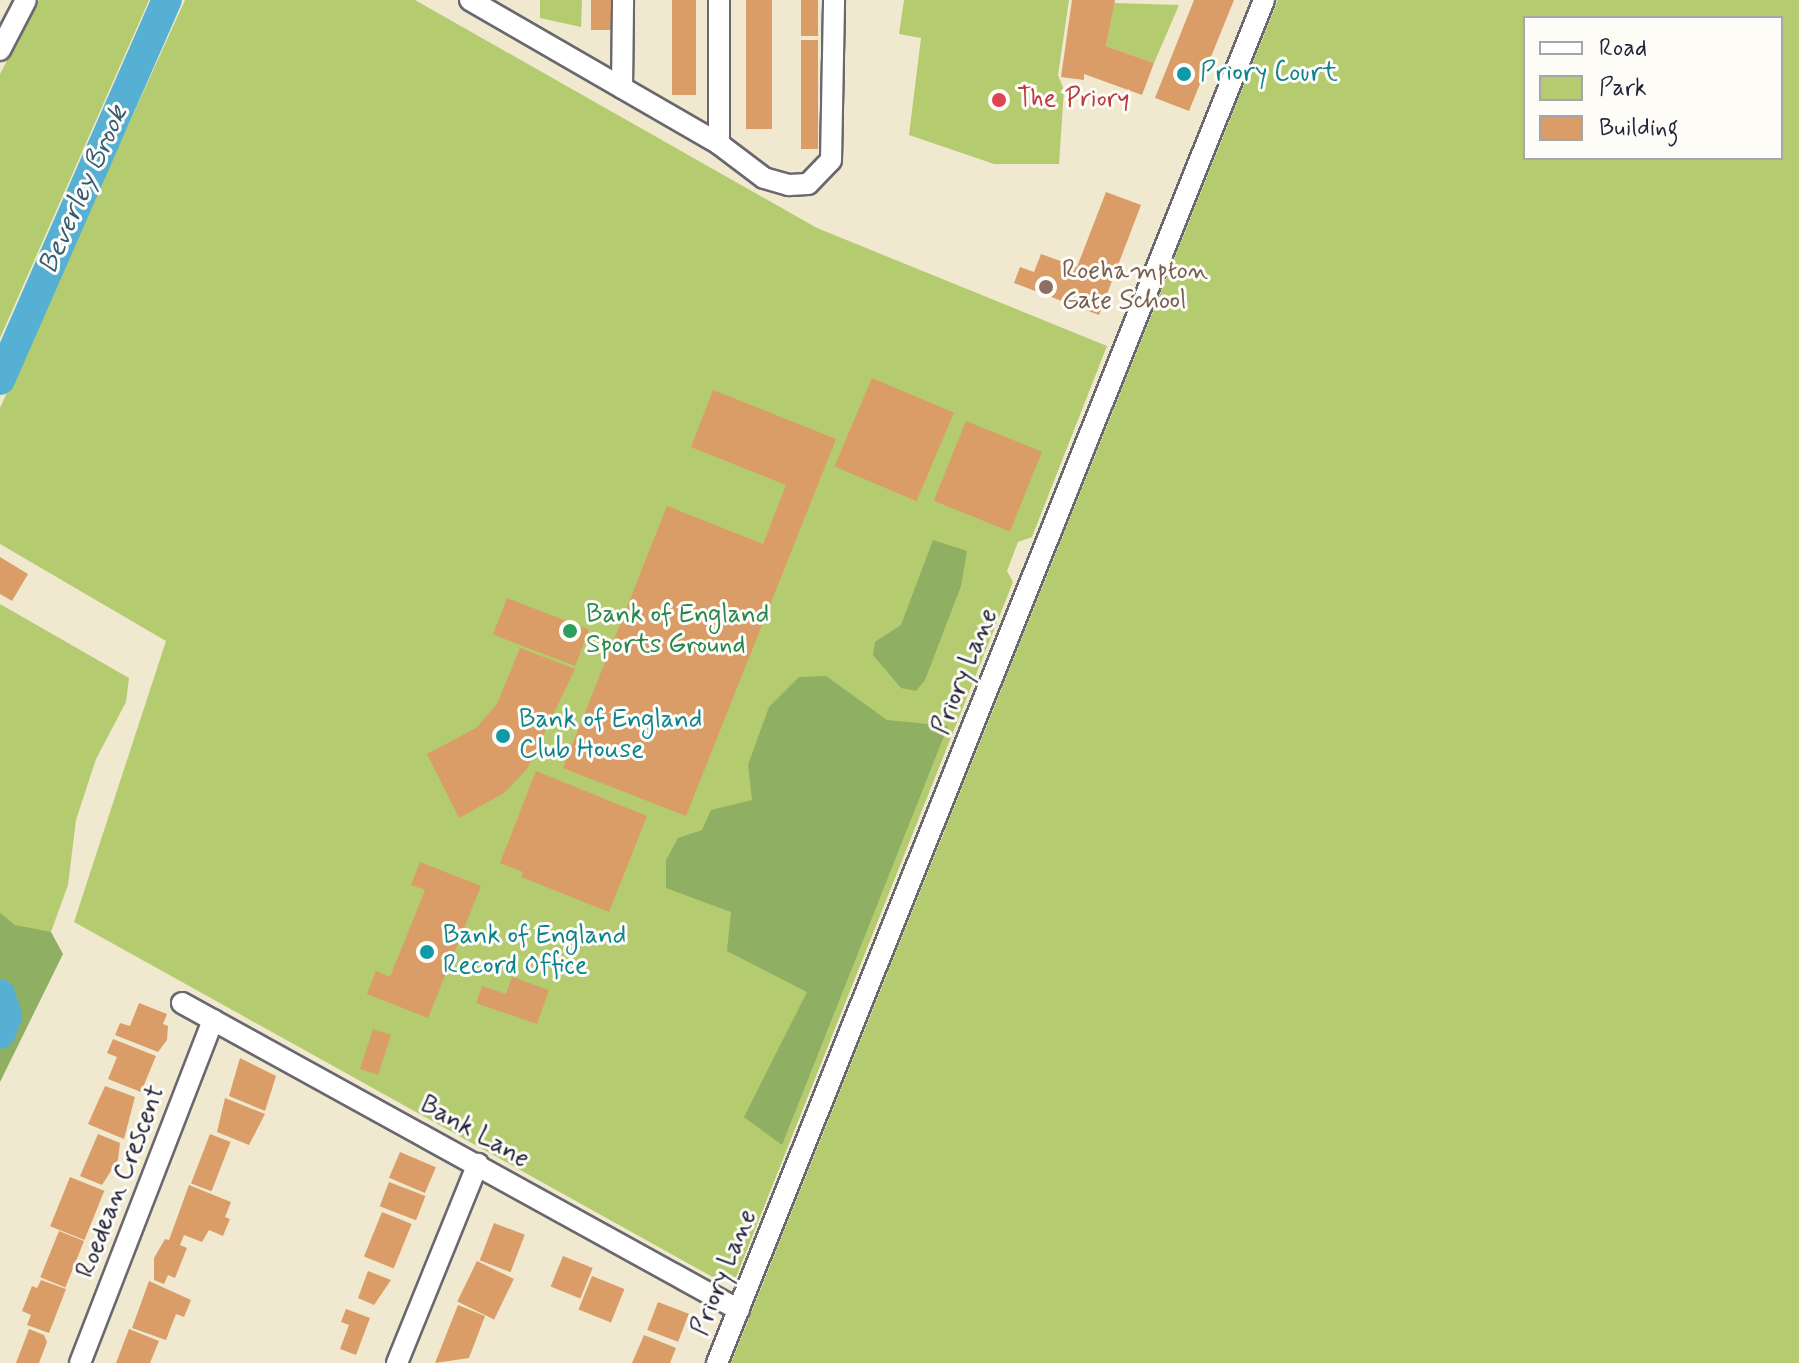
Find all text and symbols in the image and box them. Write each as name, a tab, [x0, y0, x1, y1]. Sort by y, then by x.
legend	[1523, 16, 1783, 160]
text: Road	[1599, 33, 1647, 64]
place label: Priory Court	[1200, 58, 1337, 90]
marker: Priory Court	[1175, 65, 1193, 83]
text: Park	[1599, 73, 1647, 104]
place label: The Priory	[1017, 84, 1131, 116]
marker: The Priory	[988, 89, 1010, 111]
water label: Beverley Brook	[32, 101, 136, 279]
text: Building	[1599, 113, 1679, 144]
place label: Roehampton Gate School	[1062, 256, 1208, 318]
marker: Roehampton Gate School	[1037, 278, 1055, 296]
place label: Bank of England Sports Ground	[586, 600, 764, 662]
street label: Priory Lane	[927, 606, 1005, 738]
marker: Bank of England Sports Ground	[561, 622, 579, 640]
place label: Bank of England Club House	[519, 705, 697, 766]
marker: Bank of England Club House	[494, 727, 512, 745]
place label: Bank of England Record Office	[443, 921, 621, 982]
marker: Bank of England Record Office	[418, 943, 436, 961]
street label: Roedean Crescent	[71, 1081, 173, 1283]
street label: Bank Lane	[414, 1090, 534, 1176]
street label: Priory Lane	[686, 1207, 764, 1339]

